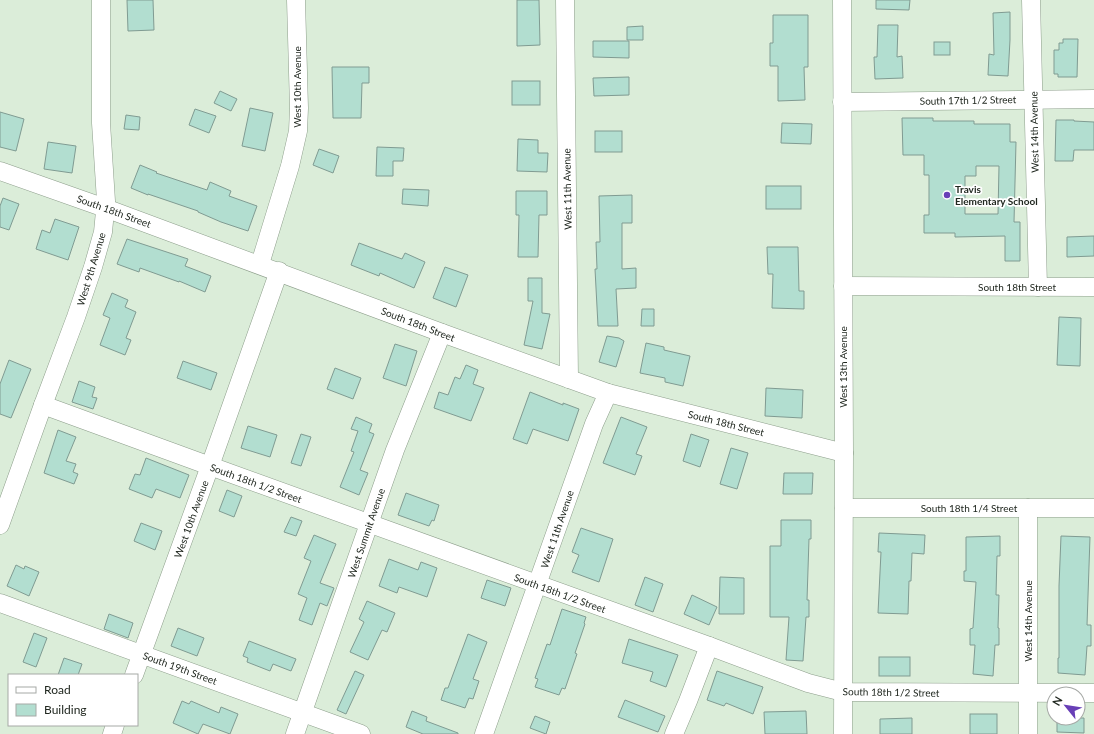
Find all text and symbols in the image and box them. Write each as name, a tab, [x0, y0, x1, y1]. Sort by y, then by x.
street label: West 10th Avenue	[291, 46, 303, 128]
street label: West 14th Avenue	[1027, 91, 1041, 173]
street label: South 17th 1/2 Street	[920, 93, 1017, 107]
street label: West 11th Avenue	[560, 148, 574, 230]
place label: Travis Elementary School	[955, 183, 1038, 207]
marker: Travis Elementary School	[942, 190, 952, 200]
street label: South 18th Street	[75, 192, 153, 230]
street label: West 9th Avenue	[74, 231, 108, 307]
street label: South 18th Street	[978, 281, 1056, 293]
street label: South 18th Street	[379, 304, 457, 344]
street label: West 13th Avenue	[837, 326, 849, 408]
street label: South 18th Street	[687, 408, 766, 438]
street label: South 18th 1/2 Street	[209, 461, 304, 505]
street label: West 10th Avenue	[171, 479, 211, 559]
street label: West Summit Avenue	[345, 487, 387, 579]
street label: West 11th Avenue	[538, 488, 576, 570]
street label: South 18th 1/4 Street	[921, 502, 1018, 514]
street label: South 18th 1/2 Street	[513, 571, 608, 615]
street label: West 14th Avenue	[1022, 580, 1034, 662]
street label: South 19th Street	[141, 649, 219, 687]
legend	[8, 674, 138, 726]
text: Road	[44, 682, 71, 697]
street label: South 18th 1/2 Street	[843, 685, 940, 699]
north arrow	[1046, 686, 1086, 726]
text: N	[1049, 694, 1065, 708]
text: Building	[44, 702, 87, 717]

